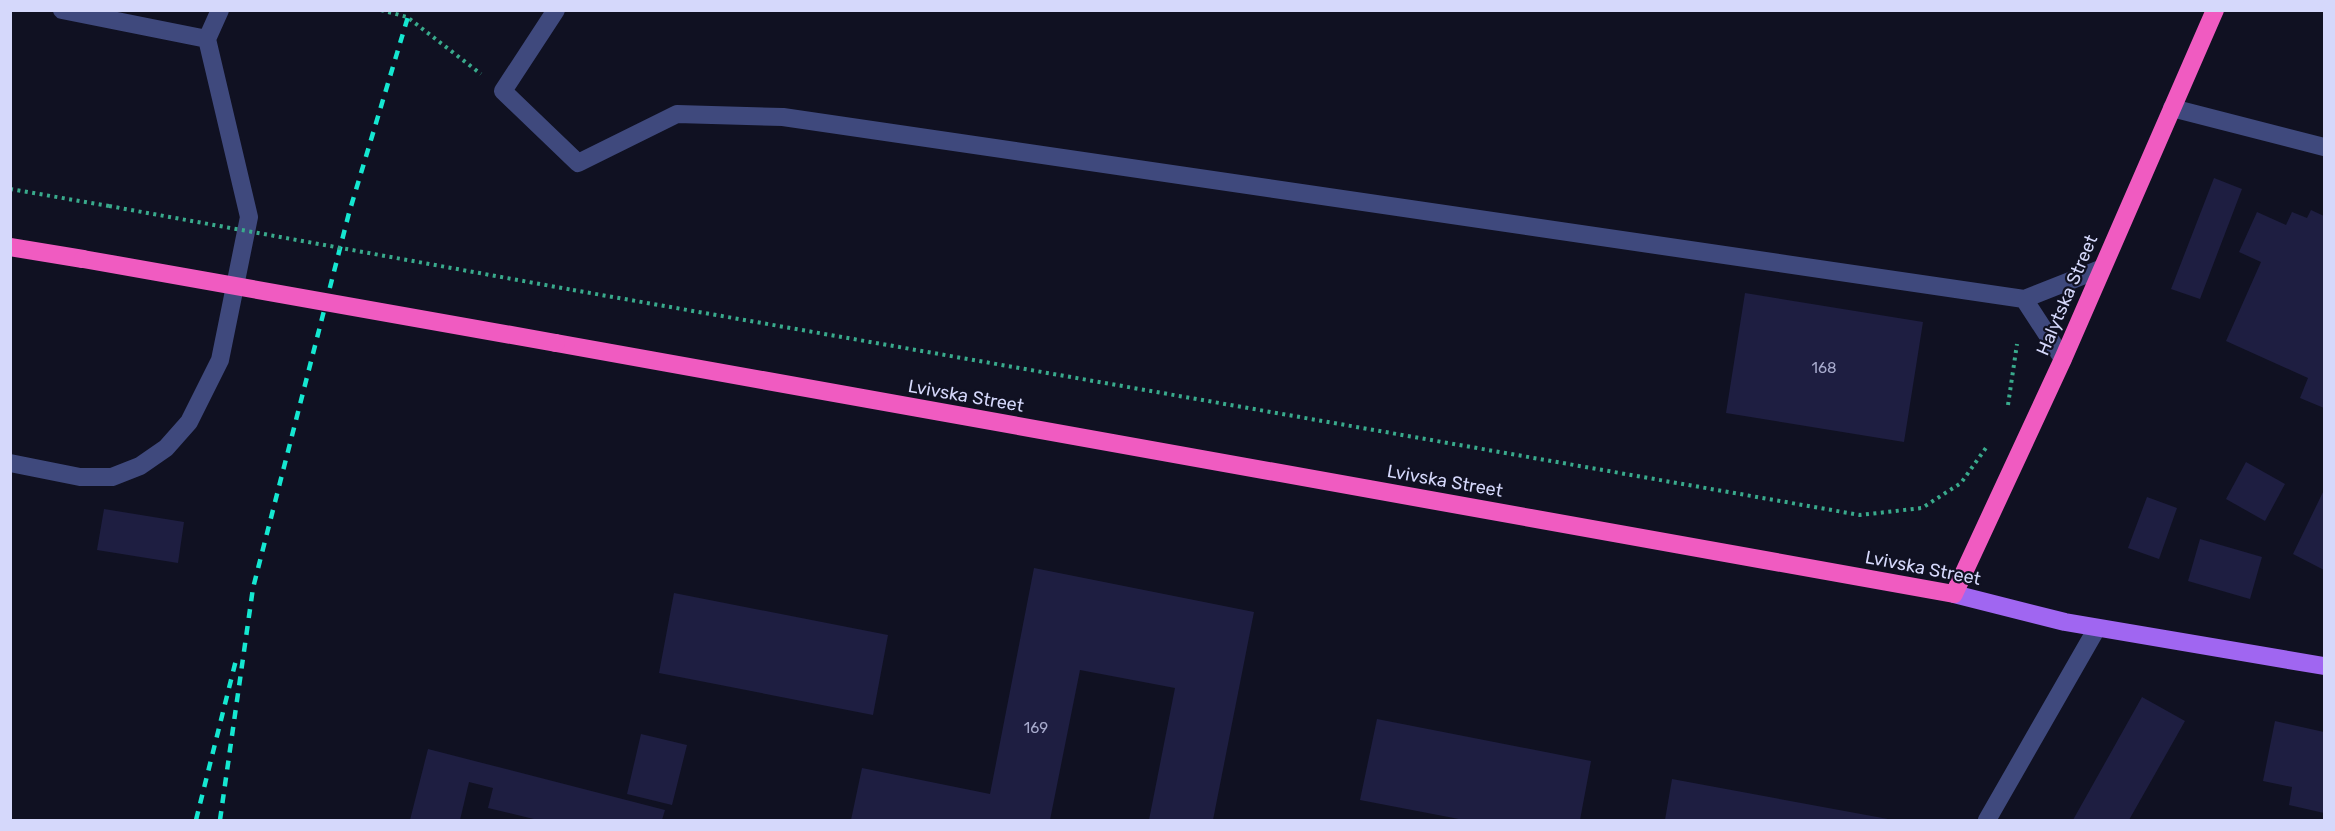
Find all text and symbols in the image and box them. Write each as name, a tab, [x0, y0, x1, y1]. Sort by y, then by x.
street label: Halytska Street	[2032, 231, 2102, 359]
house number: 168	[1811, 359, 1837, 377]
street label: Lvivska Street	[906, 375, 1026, 417]
street label: Lvivska Street	[1385, 460, 1505, 502]
street label: Lvivska Street	[1863, 546, 1983, 590]
house number: 169	[1024, 719, 1048, 737]

